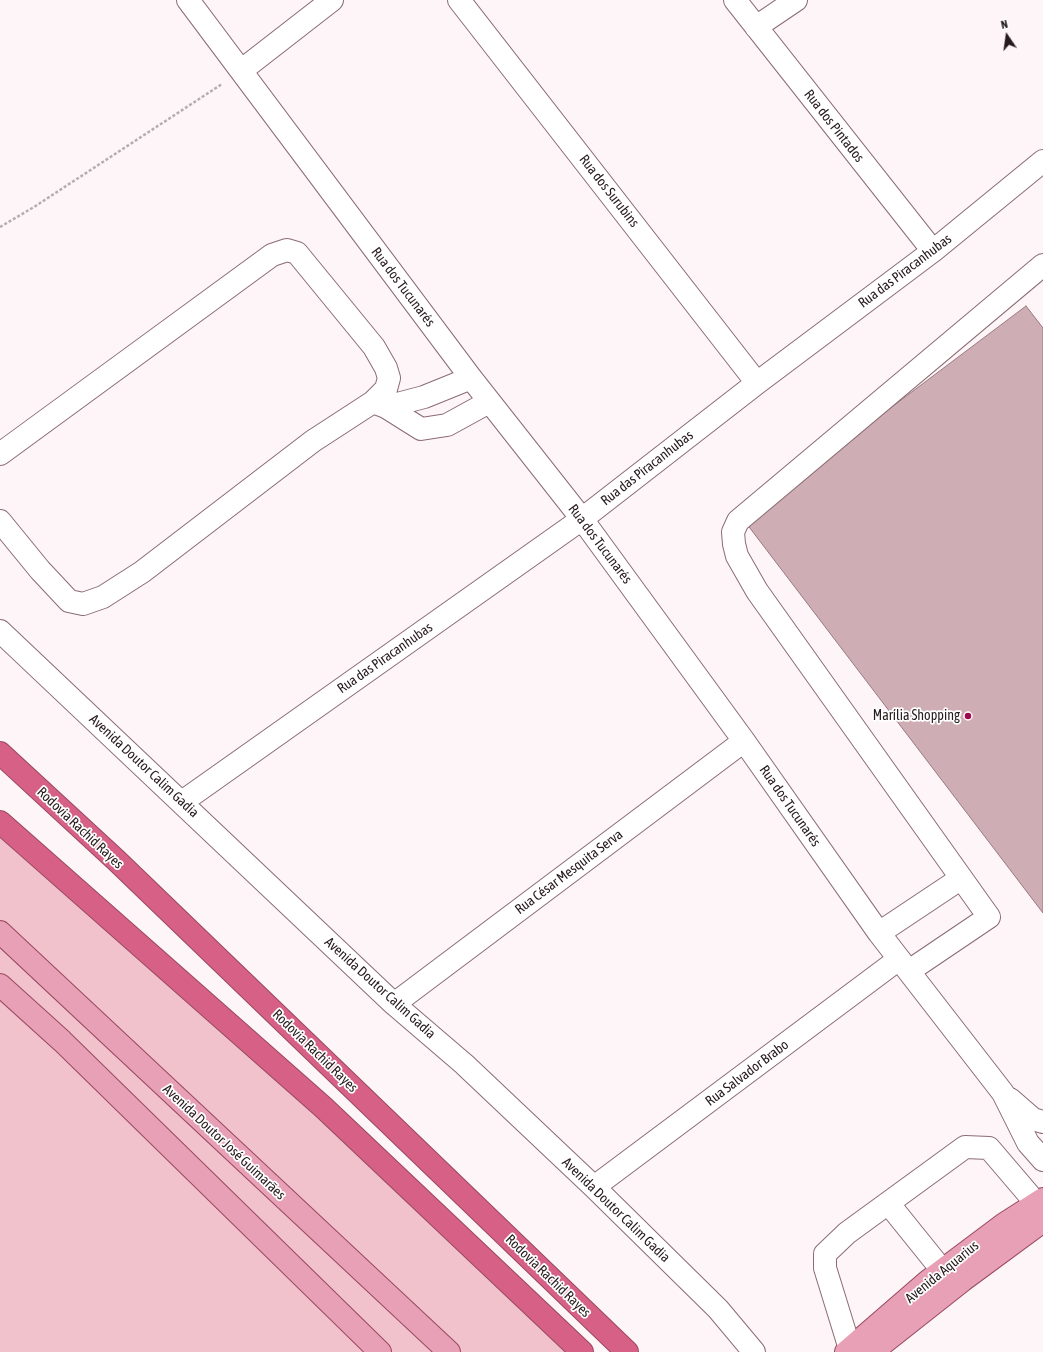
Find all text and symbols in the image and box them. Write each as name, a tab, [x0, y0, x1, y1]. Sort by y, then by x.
north arrow	[987, 16, 1027, 56]
text: N	[1000, 18, 1009, 31]
street label: Rua dos Pintados	[800, 86, 868, 166]
street label: Rua dos Surubins	[575, 151, 643, 231]
street label: Rua das Piracanhubas	[855, 230, 955, 312]
street label: Rua dos Tucunarés	[368, 244, 438, 330]
street label: Rua das Piracanhubas	[598, 427, 696, 509]
street label: Rua dos Tucunarés	[565, 501, 635, 587]
street label: Rua das Piracanhubas	[334, 619, 436, 697]
place label: Marília Shopping	[873, 708, 960, 724]
street label: Avenida Doutor Calim Gadia	[86, 711, 202, 821]
marker: Marília Shopping	[963, 711, 973, 721]
street label: Rua dos Tucunarés	[756, 762, 824, 850]
street label: Rodovia Rachid Rayes	[33, 784, 127, 872]
street label: Rua César Mesquita Serva	[512, 826, 626, 918]
street label: Avenida Doutor Calim Gadia	[321, 934, 439, 1042]
street label: Rodovia Rachid Rayes	[269, 1006, 361, 1096]
street label: Rua Salvador Brabo	[702, 1036, 792, 1110]
street label: Avenida Doutor José Guimarães	[159, 1081, 289, 1203]
street label: Avenida Doutor Calim Gadia	[558, 1154, 674, 1266]
street label: Rodovia Rachid Rayes	[502, 1231, 594, 1321]
street label: Avenida Aquarius	[902, 1237, 982, 1307]

